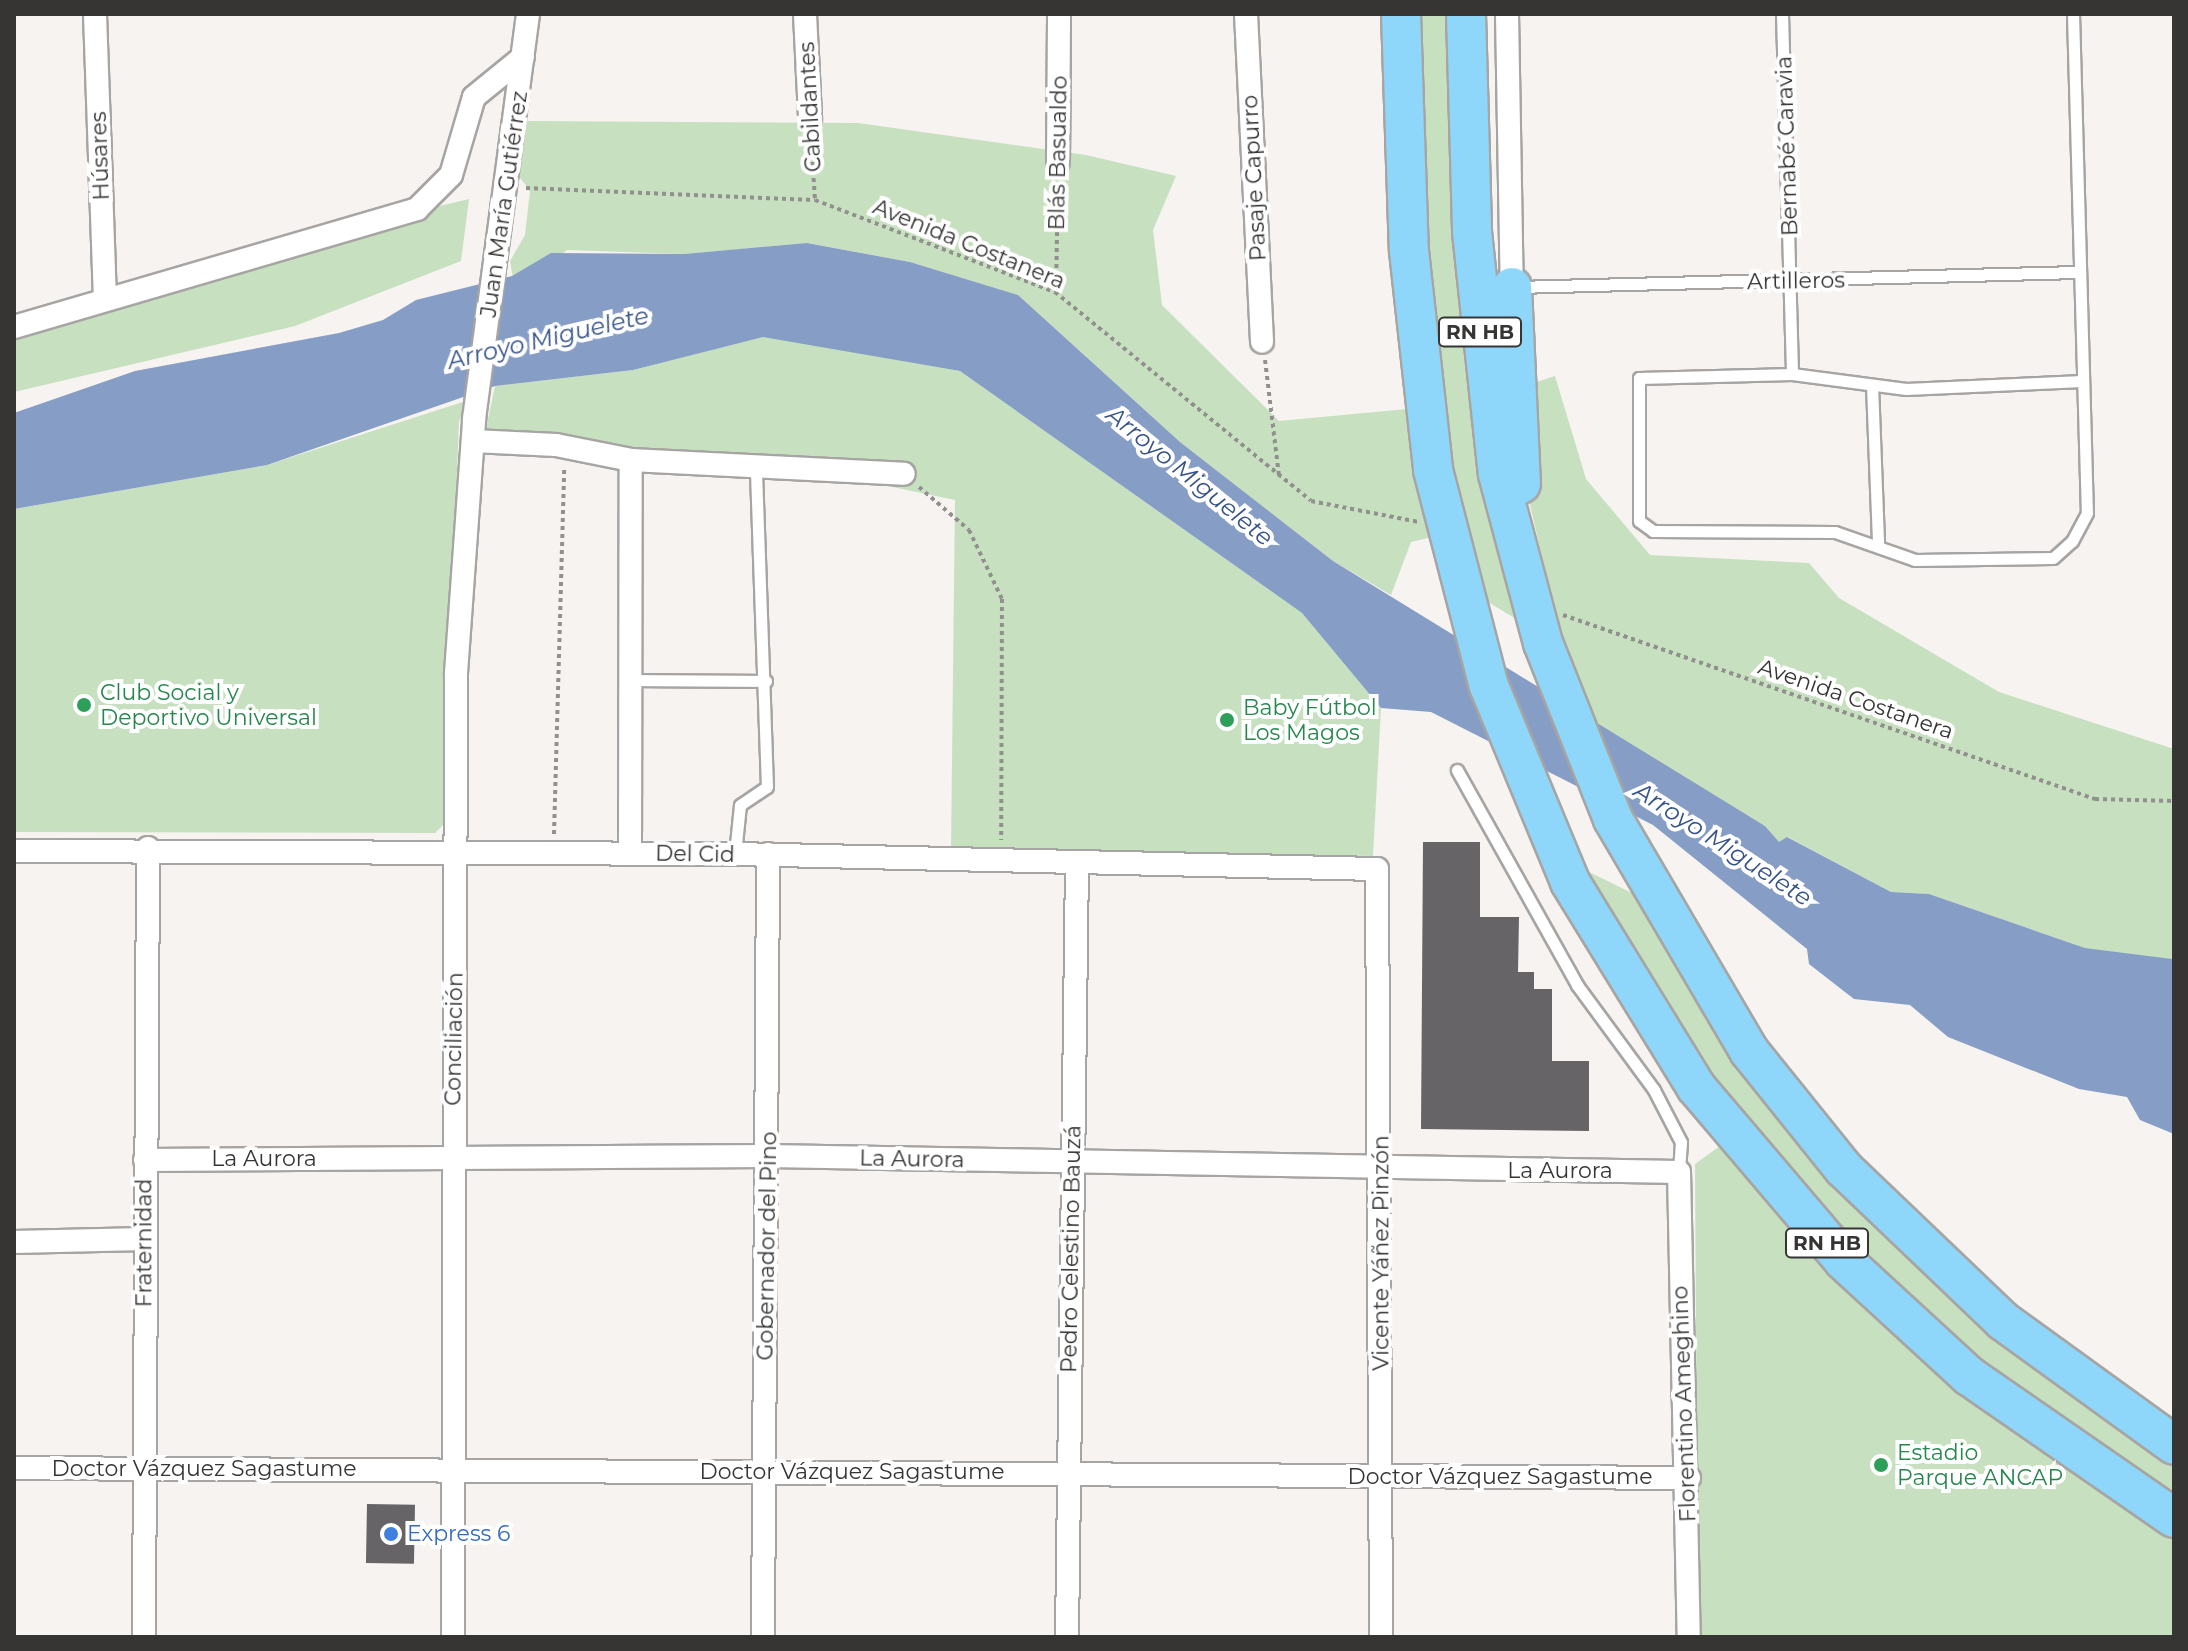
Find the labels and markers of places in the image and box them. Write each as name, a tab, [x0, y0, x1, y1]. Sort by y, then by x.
place label: Club Social y Deportivo Universal	[100, 679, 317, 730]
place label: Baby Fútbol Los Magos	[1243, 694, 1377, 746]
marker: Club Social y Deportivo Universal	[75, 696, 93, 714]
marker: Baby Fútbol Los Magos	[1218, 711, 1236, 729]
place label: Estadio Parque ANCAP	[1897, 1439, 2063, 1490]
marker: Estadio Parque ANCAP	[1872, 1456, 1890, 1474]
place label: Express 6	[407, 1521, 511, 1547]
marker: Express 6	[382, 1525, 400, 1543]

